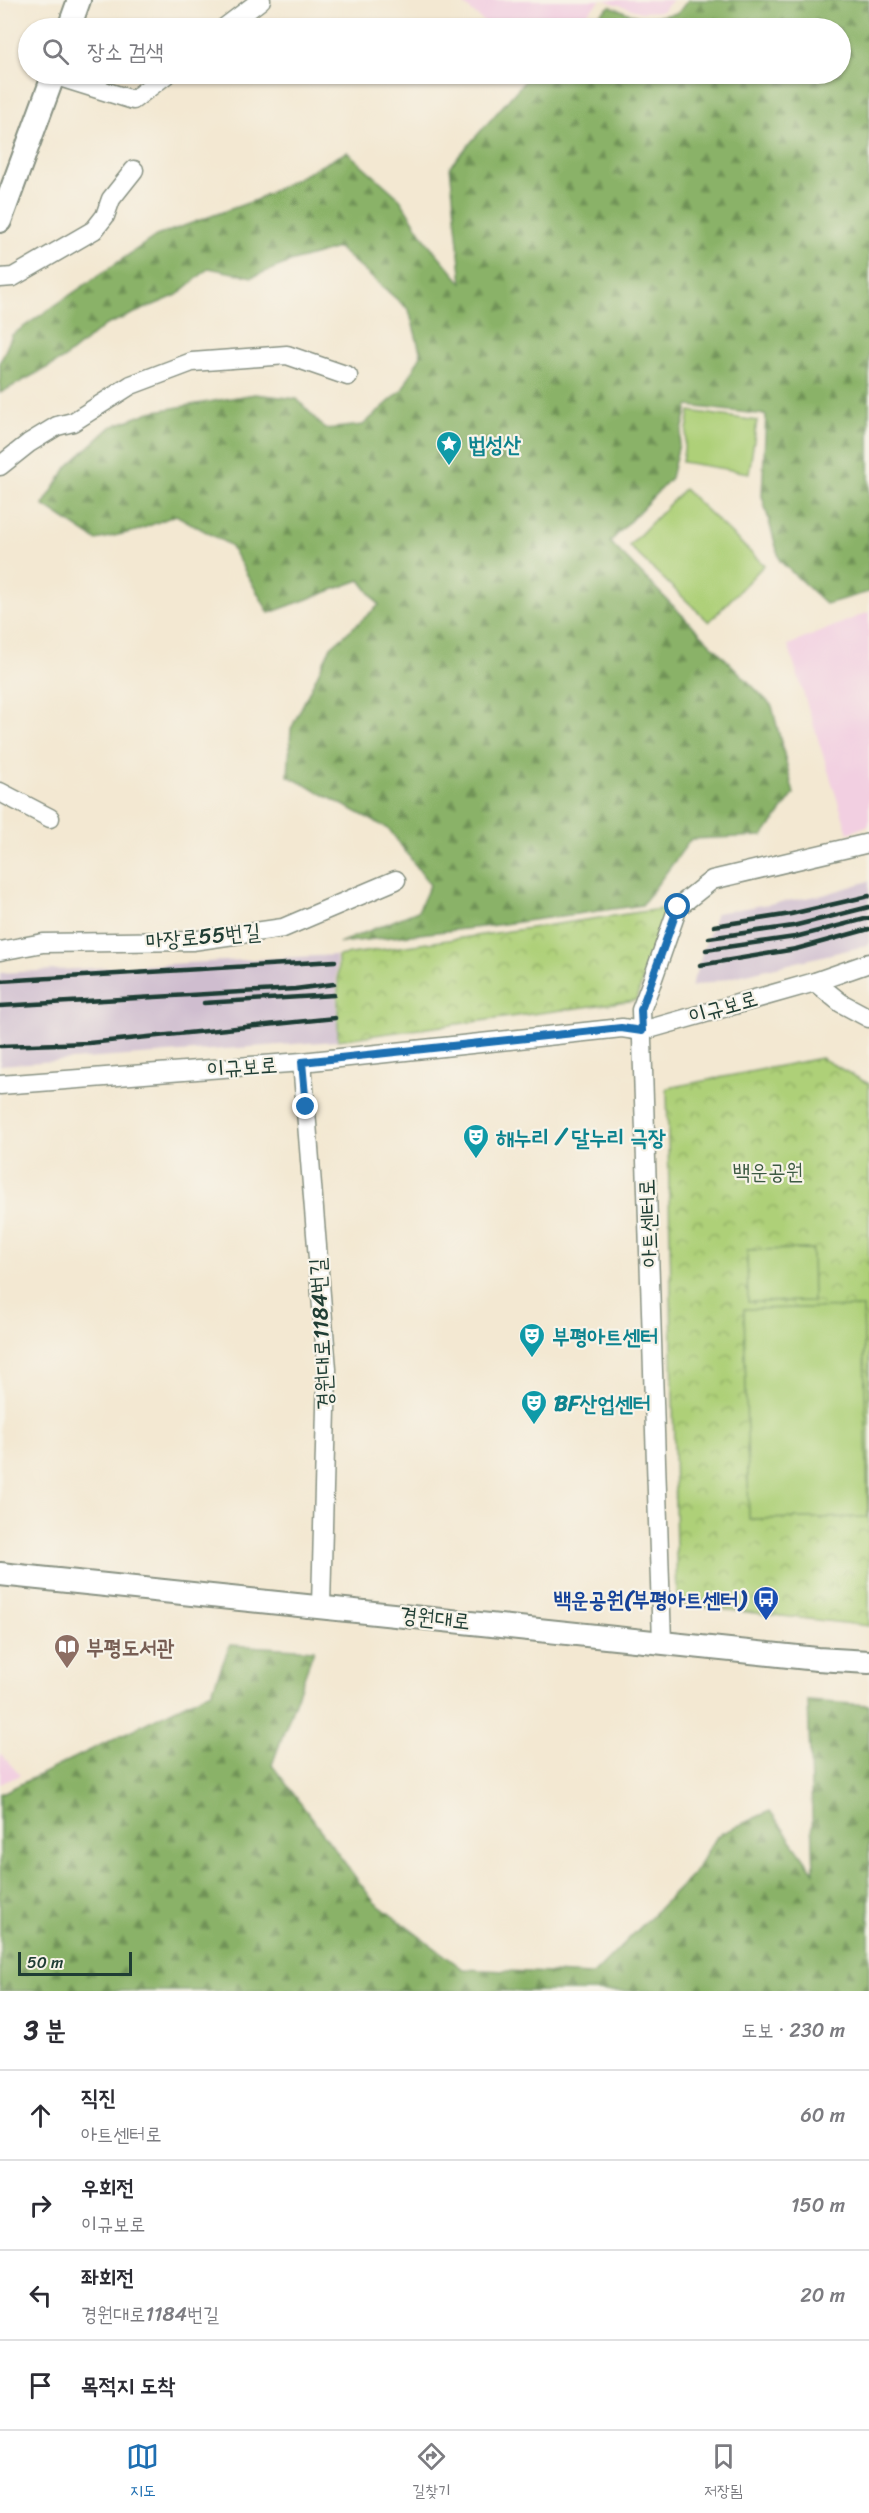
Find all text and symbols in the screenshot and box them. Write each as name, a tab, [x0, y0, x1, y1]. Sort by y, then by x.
search box	[18, 18, 851, 84]
text: 장소 검색	[87, 32, 164, 71]
icon: search	[39, 35, 72, 68]
place label: 법성산	[468, 425, 521, 464]
place icon: 법성산	[434, 429, 464, 467]
route start	[664, 893, 690, 919]
street label: 마장로55번길	[144, 912, 262, 960]
street label: 이규보로	[684, 978, 762, 1036]
street label: 이규보로	[205, 1045, 279, 1089]
route end	[292, 1093, 318, 1119]
place label: 해누리 / 달누리 극장	[496, 1118, 666, 1157]
theatre icon: 해누리 / 달누리 극장	[461, 1122, 491, 1160]
park label: 백운공원	[733, 1152, 803, 1191]
street label: 아트센터로	[627, 1178, 669, 1268]
street label: 경원대로1184번길	[298, 1257, 344, 1411]
place label: 부평아트센터	[552, 1317, 658, 1356]
theatre icon: 부평아트센터	[517, 1321, 547, 1359]
place label: BF산업센터	[554, 1384, 651, 1423]
theatre icon: BF산업센터	[519, 1388, 549, 1426]
place label: 백운공원(부평아트센터)	[553, 1580, 748, 1619]
bus stop icon: 백운공원(부평아트센터)	[751, 1584, 781, 1622]
street label: 경원대로	[398, 1595, 472, 1641]
place label: 부평도서관	[86, 1628, 175, 1667]
library icon: 부평도서관	[52, 1632, 82, 1670]
text: 50 m	[27, 1948, 63, 1977]
scale bar	[18, 1949, 132, 1976]
text: 3 분	[24, 2007, 66, 2053]
text: 도보 · 230 m	[741, 2013, 845, 2048]
text: 직진	[81, 2078, 116, 2117]
text: 60 m	[800, 2098, 845, 2133]
icon: ahead	[24, 2099, 57, 2132]
text: 아트센터로	[81, 2117, 161, 2152]
text: 우회전	[81, 2168, 134, 2207]
text: 150 m	[791, 2188, 845, 2223]
icon: right	[24, 2189, 57, 2222]
text: 이규보로	[81, 2207, 145, 2242]
text: 좌회전	[81, 2258, 134, 2297]
text: 20 m	[800, 2278, 845, 2313]
icon: left	[24, 2279, 57, 2312]
text: 경원대로1184번길	[81, 2297, 219, 2332]
text: 목적지 도착	[81, 2366, 175, 2405]
icon: arrive	[24, 2369, 57, 2402]
tab: 지도	[126, 2440, 159, 2505]
tab: 길찾기	[412, 2440, 451, 2505]
tab: 저장됨	[704, 2440, 743, 2505]

